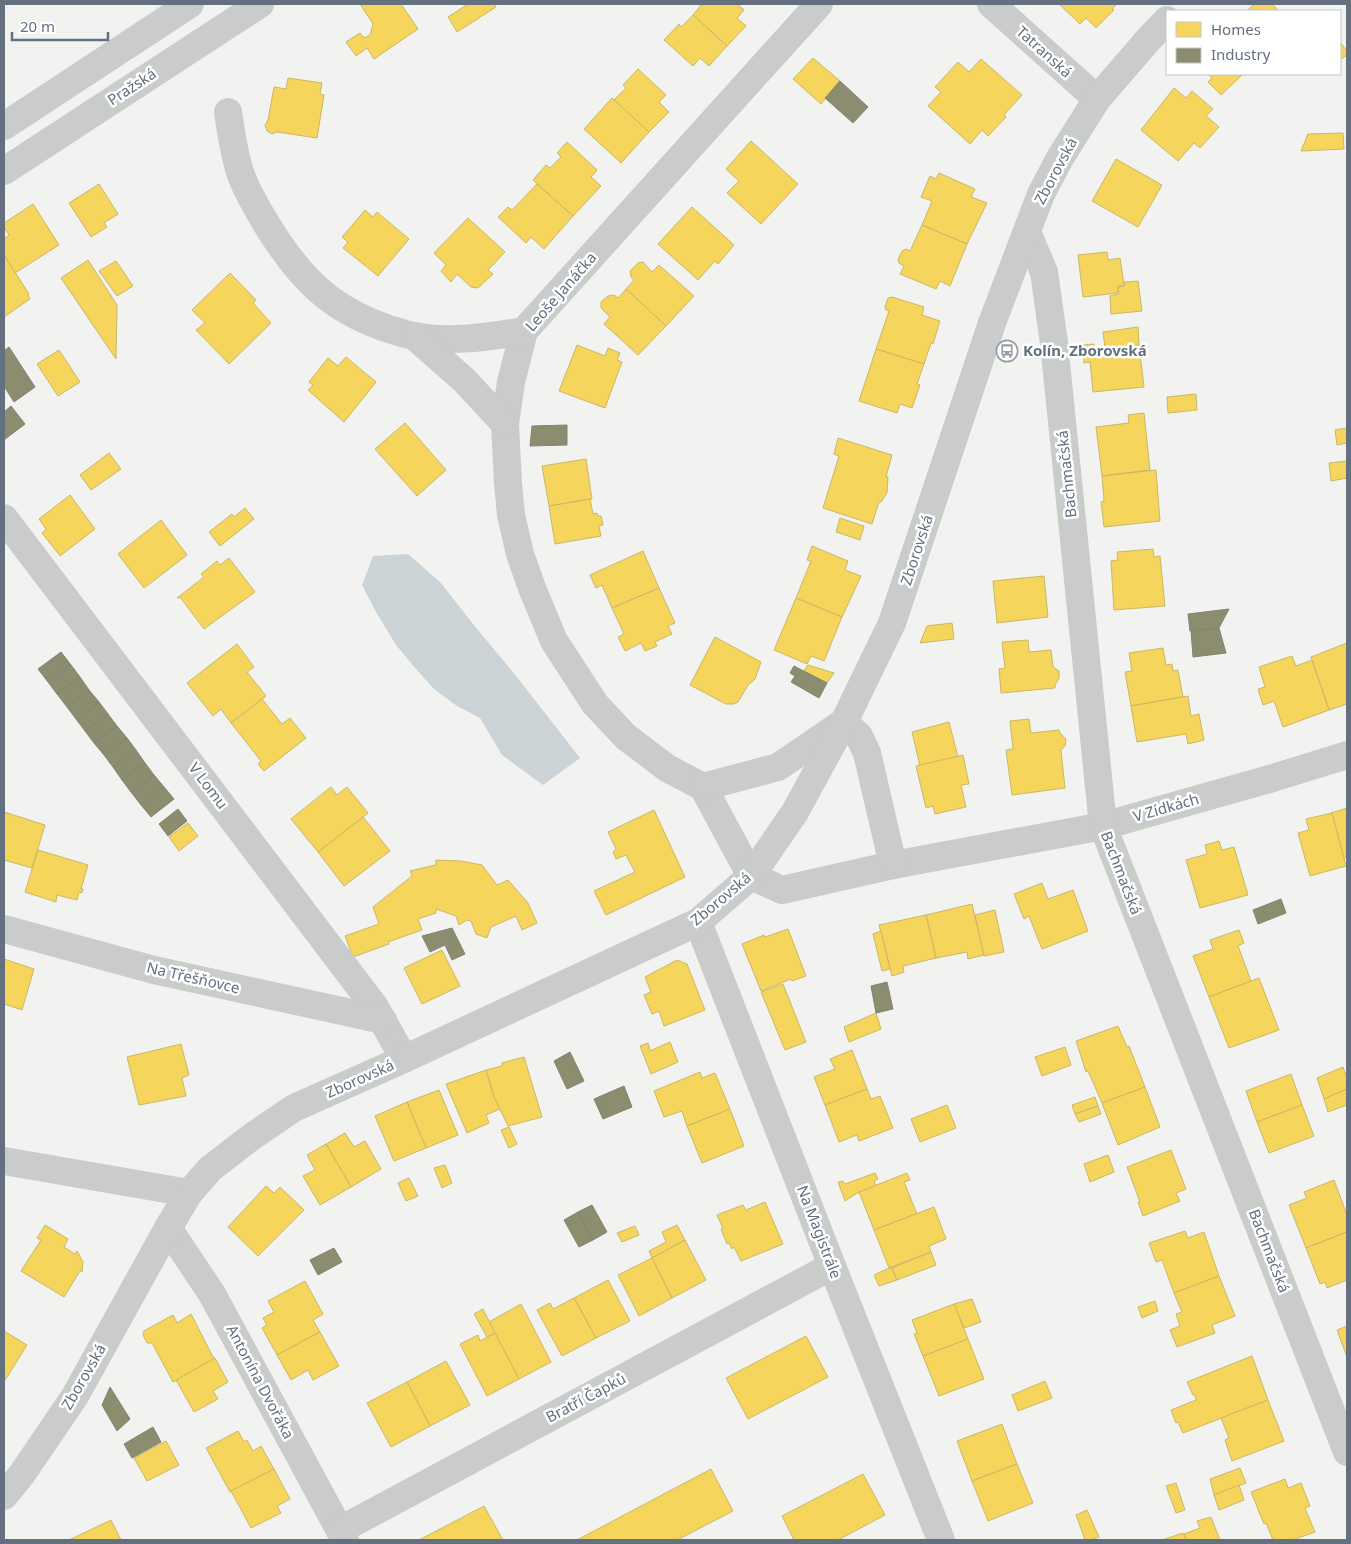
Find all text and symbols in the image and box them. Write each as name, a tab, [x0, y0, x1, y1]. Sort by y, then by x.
scale bar	[12, 10, 109, 42]
legend	[1166, 10, 1341, 75]
text: 20 m	[20, 16, 55, 36]
text: Homes	[1211, 19, 1261, 39]
street label: Tatranská	[1013, 21, 1077, 81]
text: Industry	[1211, 44, 1271, 64]
street label: Pražská	[103, 63, 160, 109]
street label: Zborovská	[1029, 134, 1081, 207]
street label: Leoše Janáčka	[520, 248, 600, 335]
bus stop icon: Kolín, Zborovská	[995, 339, 1019, 363]
place label: Kolín, Zborovská	[1023, 340, 1147, 360]
street label: Bachmačská	[1051, 429, 1081, 519]
street label: Zborovská	[895, 512, 937, 587]
street label: V Lomu	[185, 758, 233, 813]
street label: V Zídkách	[1131, 788, 1201, 826]
street label: Bachmačská	[1097, 828, 1147, 917]
street label: Zborovská	[686, 867, 755, 929]
street label: Na Třešňovce	[145, 957, 242, 997]
street label: Zborovská	[322, 1054, 397, 1102]
street label: Na Magistrále	[793, 1182, 847, 1281]
street label: Bachmačská	[1245, 1206, 1295, 1295]
street label: Antonína Dvořáka	[222, 1321, 299, 1442]
street label: Zborovská	[56, 1340, 110, 1413]
street label: Bratří Čapků	[542, 1368, 629, 1427]

